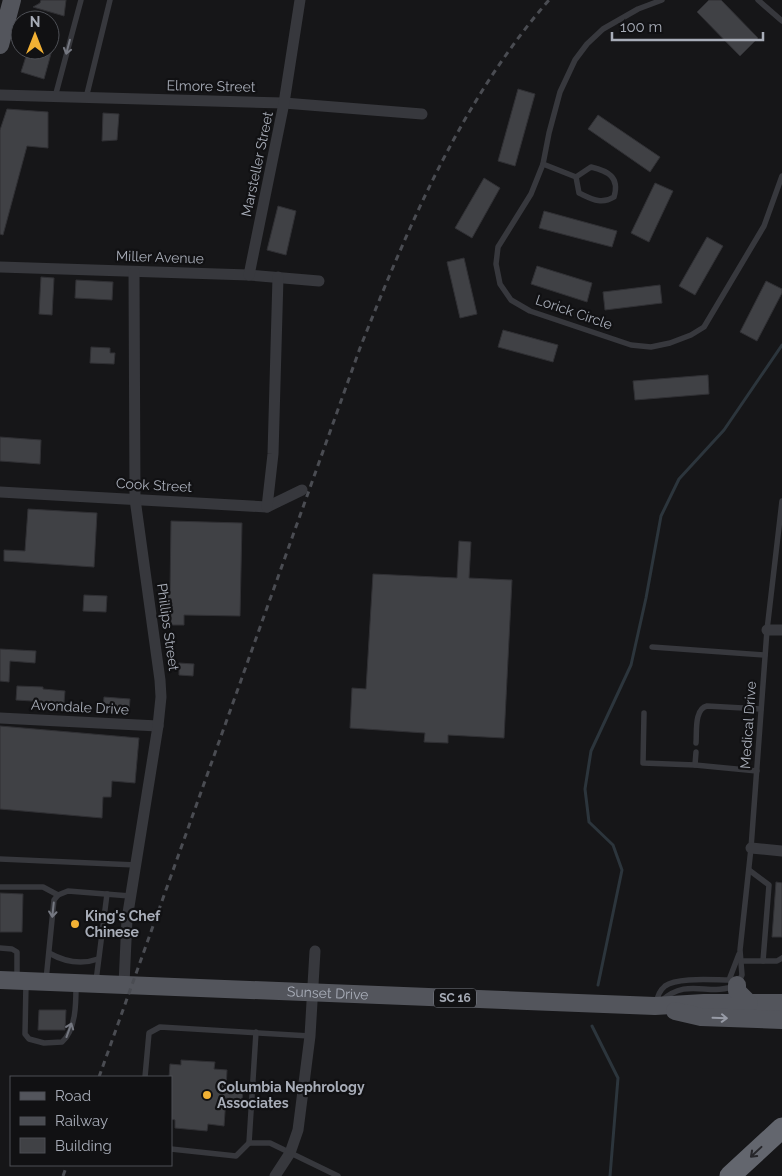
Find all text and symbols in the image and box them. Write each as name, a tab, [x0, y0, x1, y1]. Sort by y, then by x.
north arrow	[10, 10, 60, 60]
scale bar	[612, 10, 763, 42]
text: N	[30, 14, 40, 30]
text: 100 m	[620, 18, 662, 36]
one-way arrow	[63, 39, 73, 55]
street label: Elmore Street	[166, 77, 256, 95]
street label: Marsteller Street	[238, 110, 276, 218]
street label: Miller Avenue	[116, 247, 204, 267]
street label: Lorick Circle	[534, 291, 614, 333]
street label: Cook Street	[116, 475, 193, 495]
street label: Phillips Street	[154, 582, 182, 672]
street label: Medical Drive	[737, 681, 759, 769]
street label: Avondale Drive	[31, 696, 129, 718]
one-way arrow	[48, 902, 58, 918]
place label: King's Chef Chinese	[85, 908, 161, 940]
marker: King's Chef Chinese	[69, 918, 81, 930]
street label: Sunset Drive	[287, 983, 369, 1003]
road number: SC 16	[434, 988, 476, 1008]
one-way arrow	[712, 1013, 728, 1022]
one-way arrow	[65, 1023, 74, 1038]
legend	[10, 1076, 172, 1166]
place label: Columbia Nephrology Associates	[217, 1079, 365, 1111]
text: Road	[55, 1087, 91, 1105]
marker: Columbia Nephrology Associates	[201, 1089, 213, 1101]
text: Railway	[55, 1112, 108, 1130]
text: Building	[55, 1137, 112, 1155]
one-way arrow	[750, 1146, 763, 1158]

